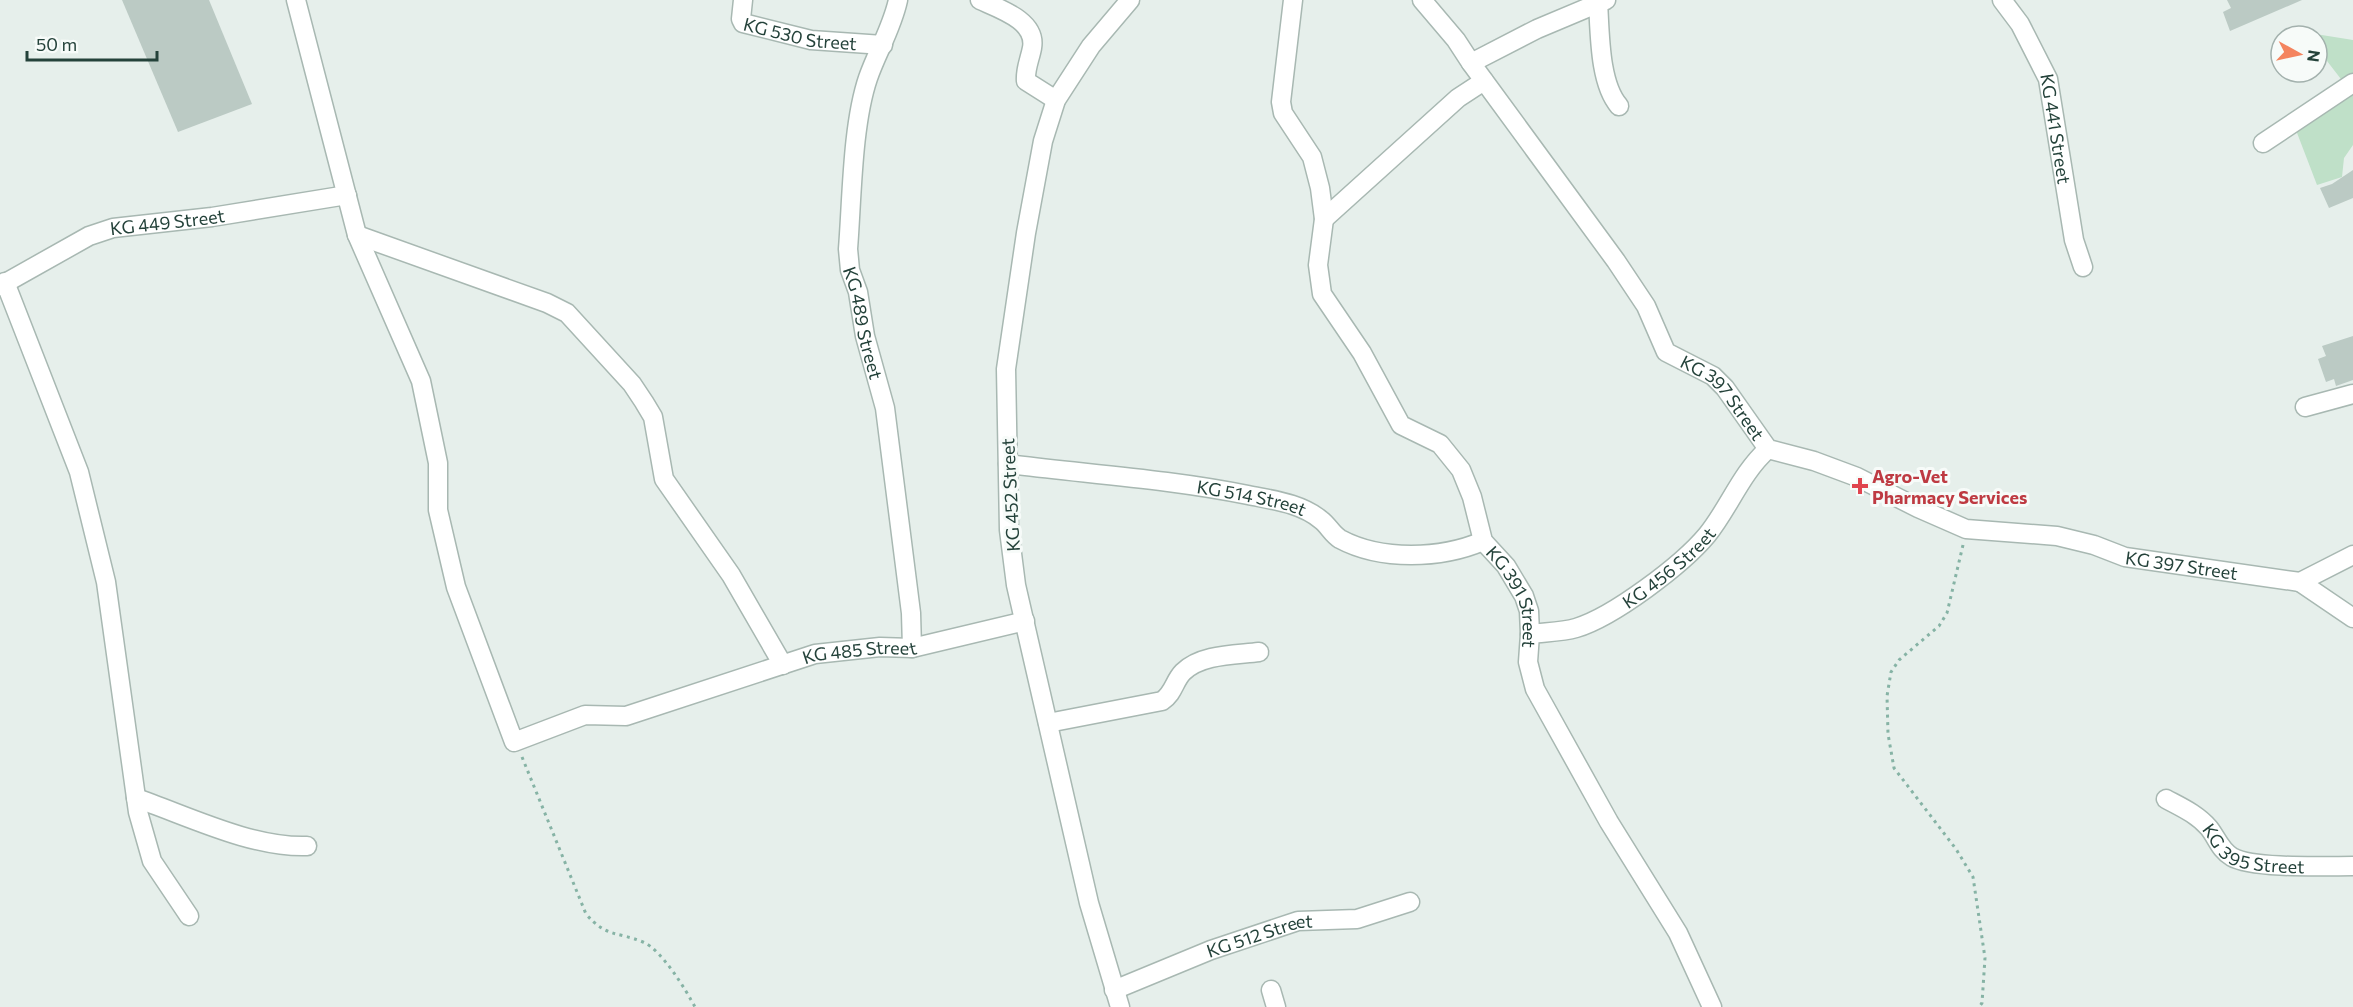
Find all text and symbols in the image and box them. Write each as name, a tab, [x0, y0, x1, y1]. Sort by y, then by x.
street label: KG 530 Street	[741, 13, 857, 54]
scale bar	[27, 24, 158, 62]
north arrow	[2269, 24, 2329, 84]
text: 50 m	[36, 33, 77, 55]
text: N	[2304, 49, 2325, 63]
street label: KG 441 Street	[2036, 72, 2076, 185]
street label: KG 449 Street	[109, 204, 226, 239]
street label: KG 489 Street	[839, 263, 887, 382]
street label: KG 397 Street	[1677, 350, 1769, 444]
street label: KG 452 Street	[996, 438, 1024, 552]
place label: Agro-Vet Pharmacy Services	[1872, 465, 2027, 508]
street label: KG 514 Street	[1195, 475, 1310, 520]
marker: Agro-Vet Pharmacy Services	[1853, 479, 1867, 493]
street label: KG 456 Street	[1618, 523, 1720, 613]
street label: KG 391 Street	[1482, 541, 1541, 649]
street label: KG 397 Street	[2124, 546, 2239, 584]
street label: KG 485 Street	[800, 636, 919, 668]
street label: KG 395 Street	[2198, 819, 2305, 877]
street label: KG 512 Street	[1204, 910, 1313, 962]

